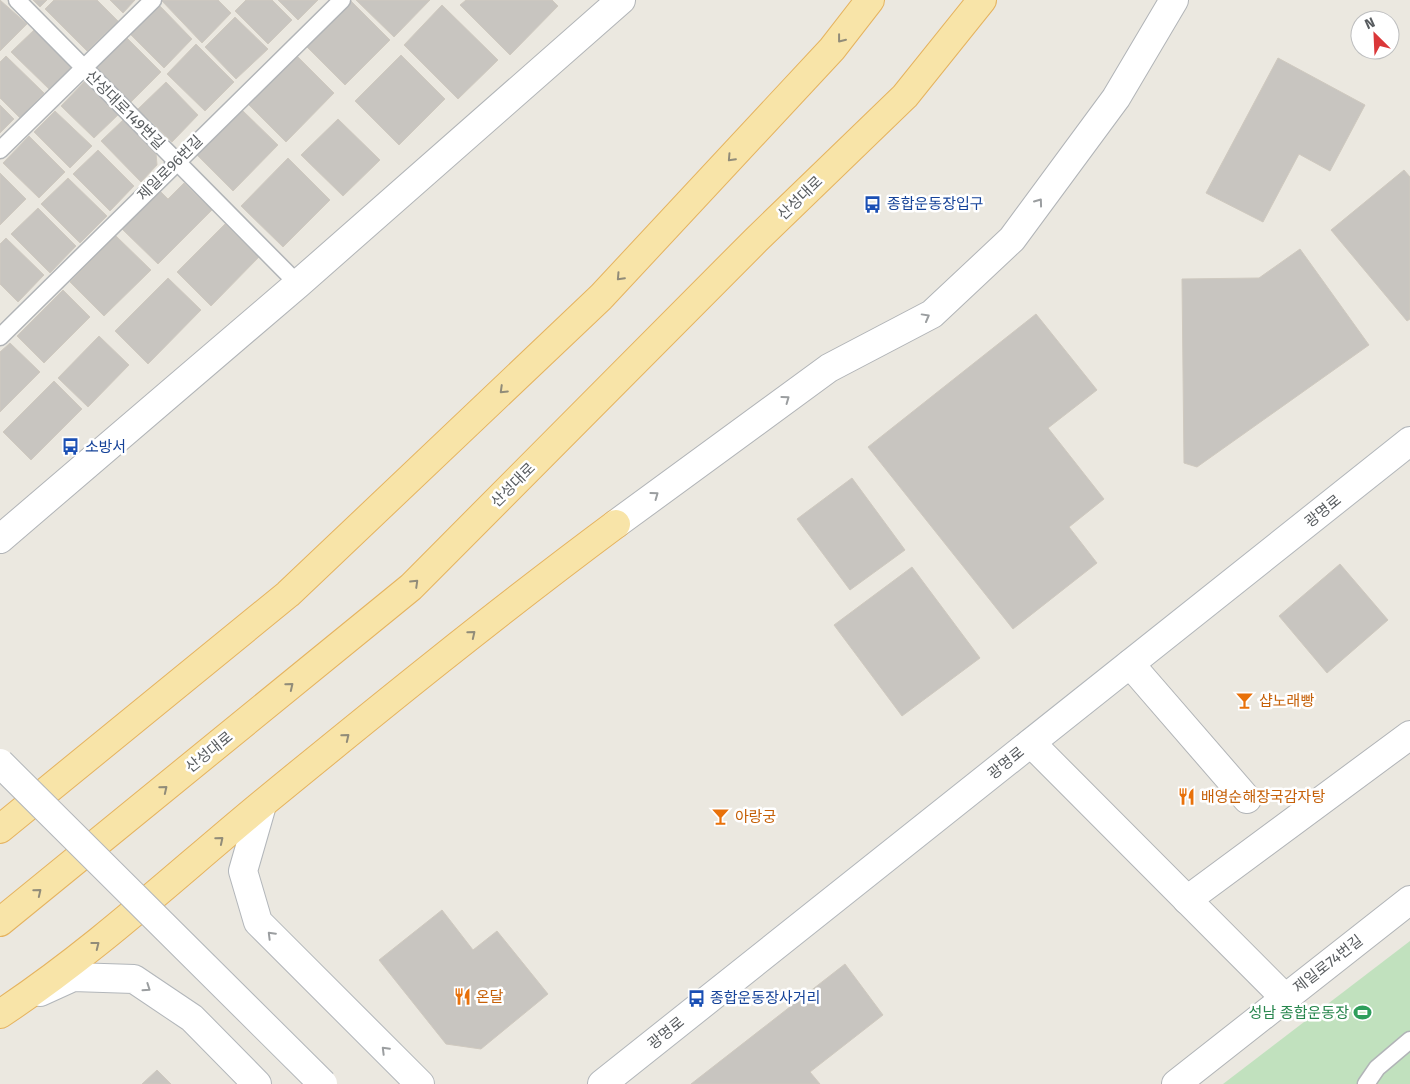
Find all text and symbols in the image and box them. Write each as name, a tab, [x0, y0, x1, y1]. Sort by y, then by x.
north arrow	[1350, 10, 1400, 60]
text: N	[1362, 14, 1378, 33]
one-way arrow	[838, 33, 846, 42]
street label: 산성대로149번길	[82, 67, 168, 153]
street label: 제일로96번길	[134, 132, 206, 204]
one-way arrow	[728, 153, 737, 162]
street label: 산성대로	[774, 172, 826, 224]
bus stop icon: 종합운동장입구	[863, 194, 883, 214]
place label: 종합운동장입구	[887, 195, 984, 213]
one-way arrow	[1034, 199, 1042, 208]
one-way arrow	[617, 272, 626, 281]
one-way arrow	[920, 313, 929, 323]
one-way arrow	[500, 384, 509, 393]
one-way arrow	[780, 396, 790, 405]
bus stop icon: 소방서	[61, 437, 81, 457]
place label: 소방서	[85, 438, 126, 456]
street label: 산성대로	[487, 459, 539, 511]
street label: 광명로	[1301, 491, 1345, 531]
one-way arrow	[649, 493, 658, 501]
one-way arrow	[409, 580, 418, 589]
one-way arrow	[466, 632, 475, 640]
one-way arrow	[284, 683, 293, 692]
bar icon: 샵노래빵	[1235, 691, 1255, 711]
place label: 샵노래빵	[1259, 692, 1314, 710]
street label: 산성대로	[182, 728, 236, 776]
one-way arrow	[340, 734, 349, 742]
street label: 광명로	[984, 743, 1028, 783]
one-way arrow	[158, 785, 167, 794]
restaurant icon: 배영순해장국감자탕	[1177, 787, 1197, 807]
place label: 배영순해장국감자탕	[1201, 788, 1325, 806]
bar icon: 아랑궁	[711, 807, 731, 827]
place label: 아랑궁	[735, 808, 776, 826]
one-way arrow	[215, 836, 224, 845]
one-way arrow	[32, 889, 41, 897]
one-way arrow	[267, 931, 276, 940]
street label: 제일로74번길	[1290, 931, 1366, 997]
one-way arrow	[90, 942, 99, 950]
one-way arrow	[141, 982, 150, 991]
restaurant icon: 온달	[452, 987, 472, 1007]
place label: 온달	[476, 988, 504, 1006]
bus stop icon: 종합운동장사거리	[686, 988, 706, 1008]
place label: 종합운동장사거리	[710, 989, 820, 1007]
sports icon: 성남 종합운동장	[1353, 1003, 1373, 1023]
place label: 성남 종합운동장	[1248, 1004, 1349, 1022]
street label: 광명로	[644, 1013, 688, 1053]
one-way arrow	[382, 1046, 391, 1055]

